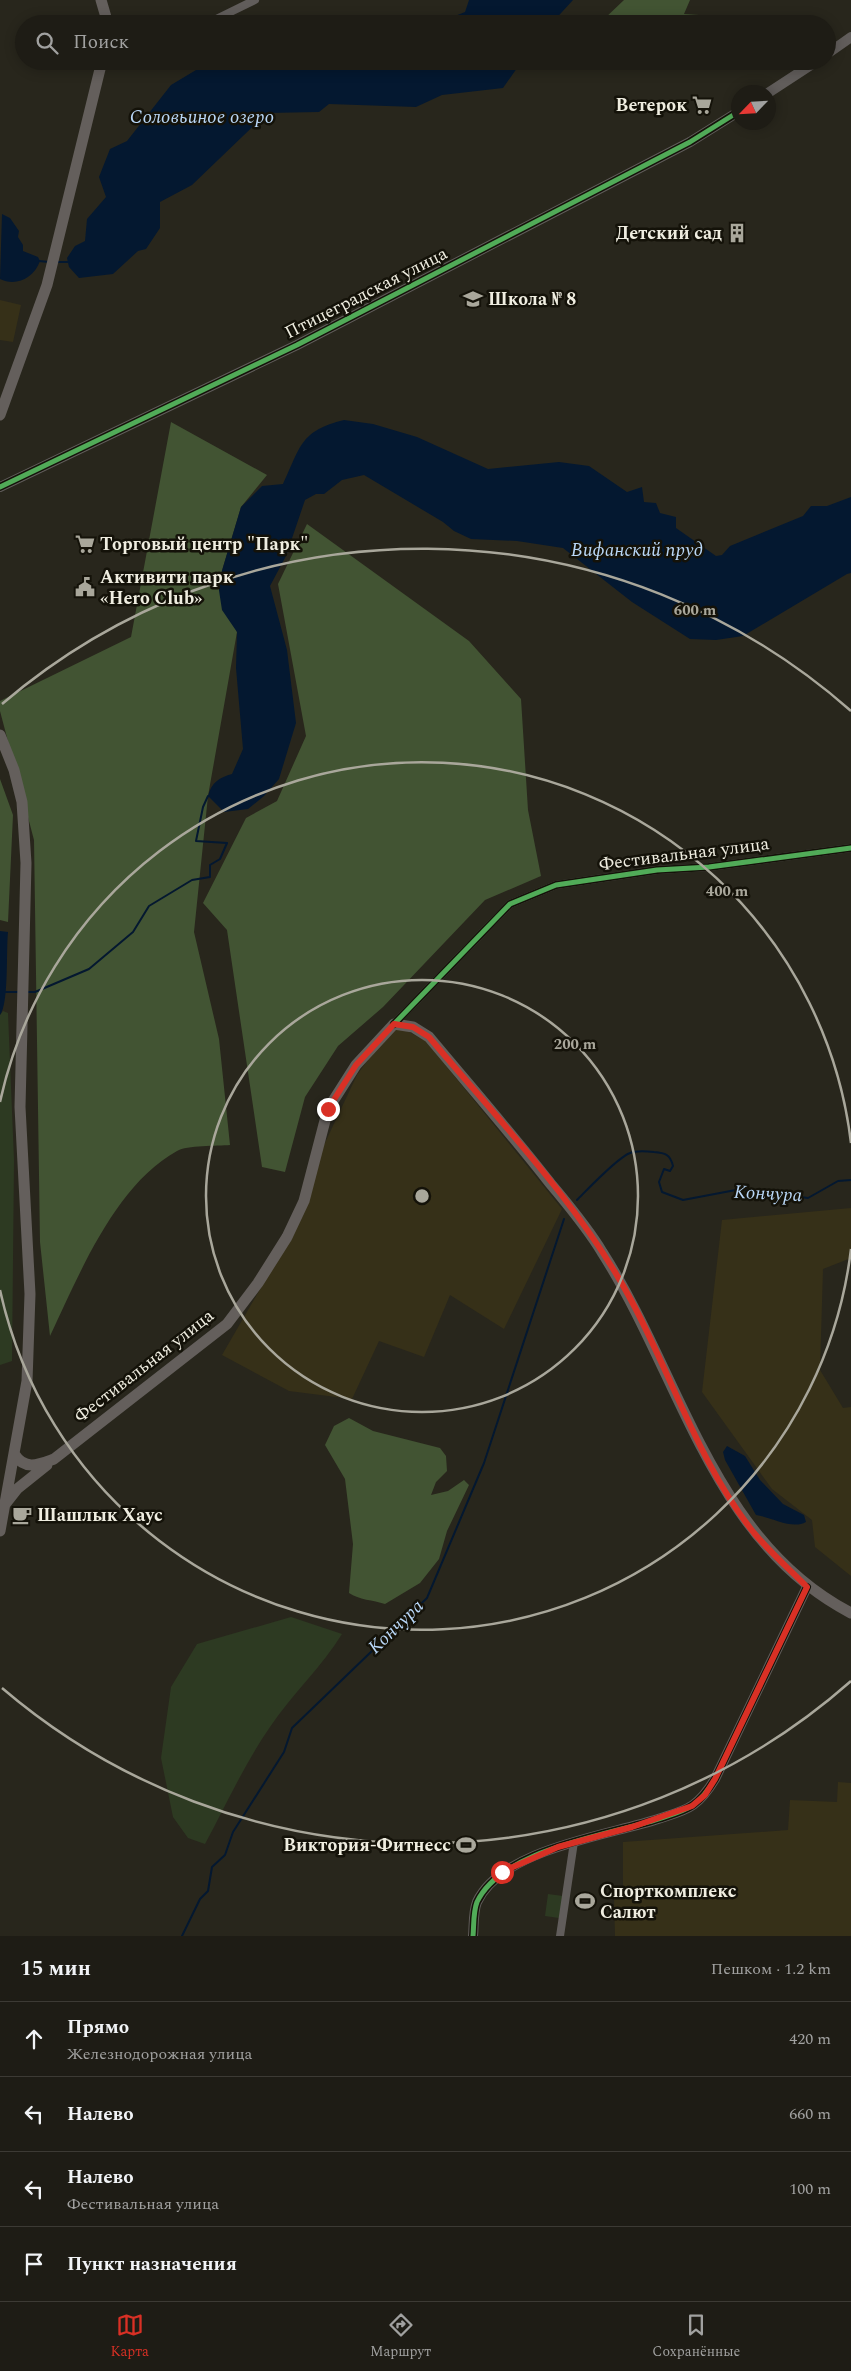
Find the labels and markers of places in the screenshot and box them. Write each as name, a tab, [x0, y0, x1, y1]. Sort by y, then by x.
place label: Ветерок	[616, 92, 687, 119]
supermarket icon: Ветерок	[691, 94, 713, 116]
place label: Детский сад	[616, 220, 722, 247]
building icon: Детский сад	[726, 222, 748, 244]
place label: Школа № 8	[488, 286, 576, 313]
school or university icon: Школа № 8	[462, 288, 484, 310]
place label: Торговый центр "Парк"	[100, 531, 308, 558]
supermarket icon: Торговый центр "Парк"	[74, 533, 96, 555]
place label: Активити парк «Hero Club»	[100, 564, 234, 612]
public building icon: Активити парк «Hero Club»	[74, 576, 96, 598]
centre of rings	[413, 1187, 431, 1205]
place label: Шашлык Хаус	[37, 1502, 163, 1529]
cafe icon: Шашлык Хаус	[11, 1504, 33, 1526]
place label: Виктория-Фитнесс	[283, 1832, 451, 1859]
sports icon: Виктория-Фитнесс	[455, 1834, 477, 1856]
place label: Спорткомплекс Салют	[600, 1878, 737, 1926]
sports icon: Спорткомплекс Салют	[574, 1890, 596, 1912]

